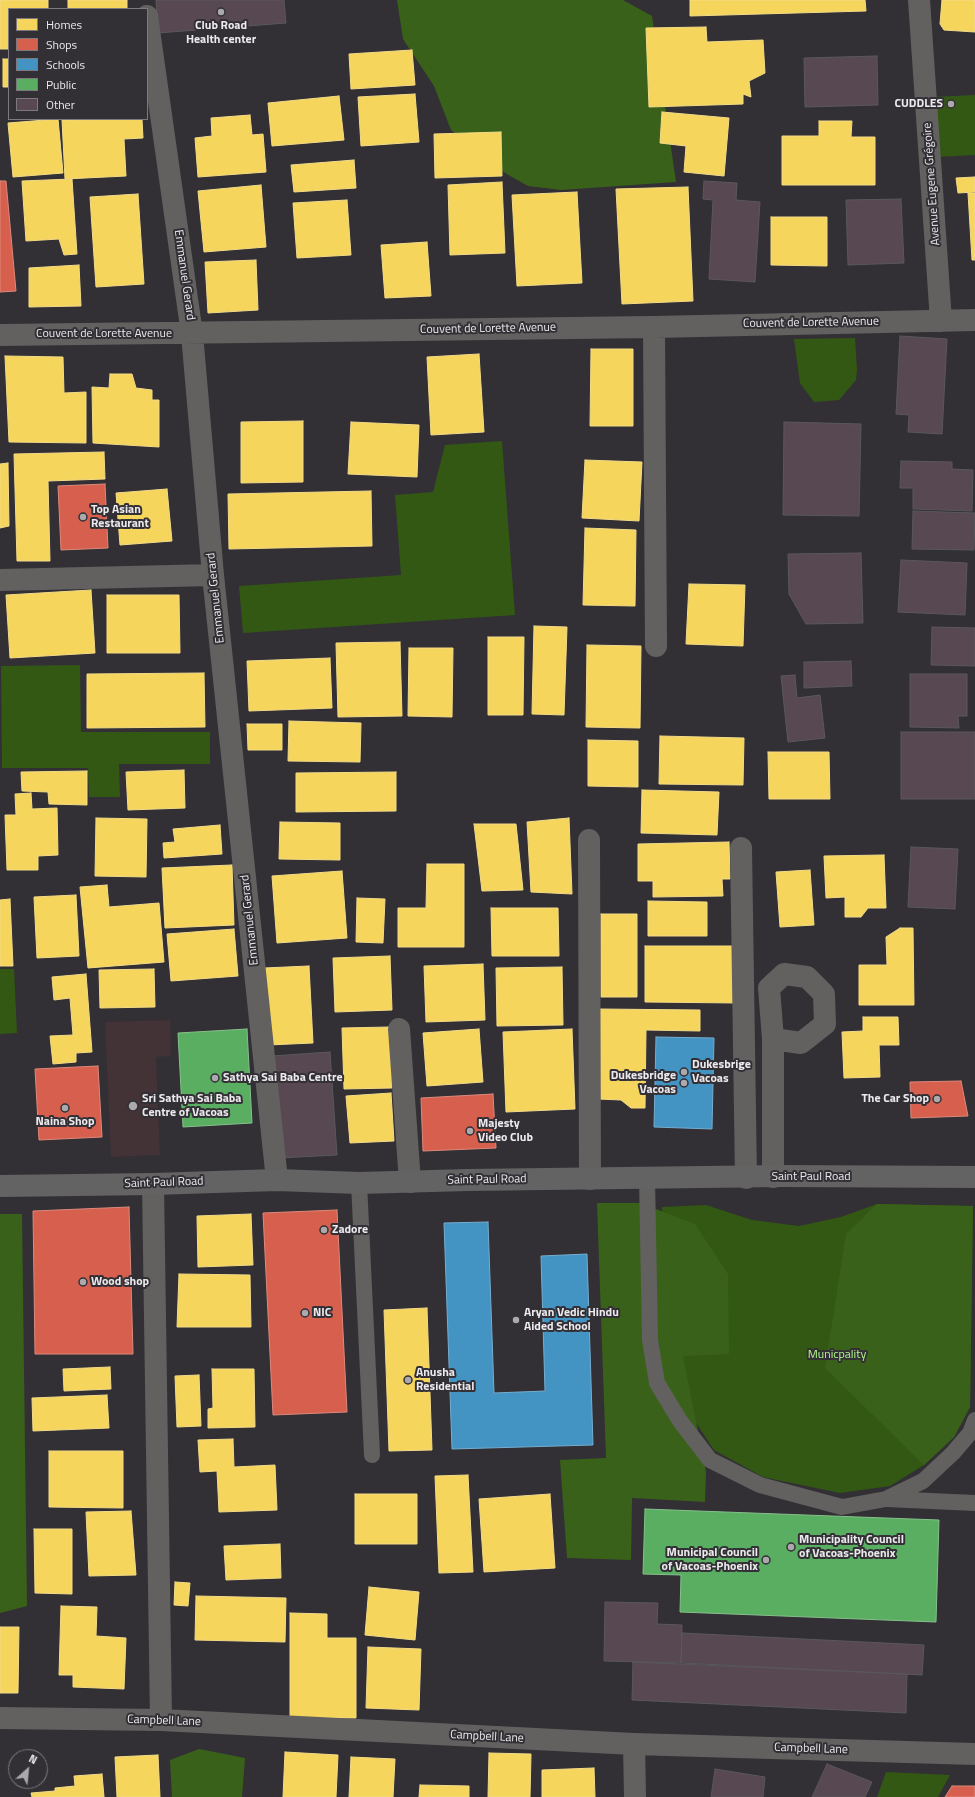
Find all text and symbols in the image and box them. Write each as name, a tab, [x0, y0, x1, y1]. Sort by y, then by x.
marker: Club Road Health center	[216, 7, 226, 17]
legend	[8, 8, 148, 120]
text: Homes	[46, 15, 82, 34]
place label: Club Road Health center	[186, 19, 256, 47]
text: Shops	[46, 35, 77, 54]
text: Schools	[46, 55, 85, 74]
text: Public	[46, 75, 76, 94]
text: Other	[46, 95, 75, 114]
place label: CUDDLES	[894, 97, 943, 111]
marker: CUDDLES	[946, 99, 956, 109]
street label: Avenue Eugene Grégoire	[921, 122, 943, 246]
street label: Emmanuel Gerard	[171, 229, 197, 321]
street label: Couvent de Lorette Avenue	[743, 315, 879, 331]
street label: Couvent de Lorette Avenue	[420, 321, 556, 337]
street label: Couvent de Lorette Avenue	[36, 327, 172, 341]
place label: Top Asian Restaurant	[91, 503, 149, 531]
marker: Top Asian Restaurant	[78, 512, 88, 522]
street label: Emmanuel Gerard	[204, 552, 228, 644]
street label: Emmanuel Gerard	[238, 874, 262, 966]
place label: Dukesbrige Vacoas	[692, 1058, 751, 1086]
marker: Dukesbrige Vacoas	[679, 1067, 689, 1077]
place label: Dukesbridge Vacoas	[611, 1069, 676, 1097]
place label: Sathya Sai Baba Centre	[223, 1071, 343, 1085]
marker: Sathya Sai Baba Centre	[210, 1073, 220, 1083]
marker: Dukesbridge Vacoas	[679, 1078, 689, 1088]
place label: Sri Sathya Sai Baba Centre of Vacoas	[142, 1092, 242, 1120]
place label: The Car Shop	[861, 1092, 929, 1106]
marker: The Car Shop	[932, 1094, 942, 1104]
marker: Sri Sathya Sai Baba Centre of Vacoas	[127, 1100, 139, 1112]
marker: Naina Shop	[60, 1103, 70, 1113]
place label: Naina Shop	[35, 1115, 95, 1129]
place label: Majesty Video Club	[478, 1117, 533, 1145]
marker: Majesty Video Club	[465, 1126, 475, 1136]
street label: Saint Paul Road	[771, 1170, 851, 1184]
street label: Saint Paul Road	[447, 1172, 527, 1188]
street label: Saint Paul Road	[124, 1174, 204, 1192]
place label: Zadore	[332, 1223, 368, 1237]
marker: Zadore	[319, 1225, 329, 1235]
place label: Wood shop	[91, 1275, 149, 1289]
marker: Wood shop	[78, 1277, 88, 1287]
place label: NIC	[313, 1306, 331, 1320]
place label: Aryan Vedic Hindu Aided School	[524, 1306, 619, 1334]
marker: NIC	[300, 1308, 310, 1318]
marker: Aryan Vedic Hindu Aided School	[511, 1315, 521, 1325]
park label: Municpality	[808, 1348, 866, 1362]
place label: Anusha Residential	[416, 1366, 474, 1394]
marker: Anusha Residential	[403, 1375, 413, 1385]
place label: Municipality Council of Vacoas-Phoenix	[799, 1533, 904, 1561]
marker: Municipality Council of Vacoas-Phoenix	[786, 1542, 796, 1552]
place label: Municipal Council of Vacoas-Phoenix	[662, 1546, 758, 1574]
marker: Municipal Council of Vacoas-Phoenix	[761, 1555, 771, 1565]
street label: Campbell Lane	[127, 1713, 201, 1729]
street label: Campbell Lane	[450, 1728, 524, 1746]
street label: Campbell Lane	[774, 1741, 848, 1757]
north arrow	[8, 1749, 48, 1789]
text: N	[26, 1750, 40, 1768]

